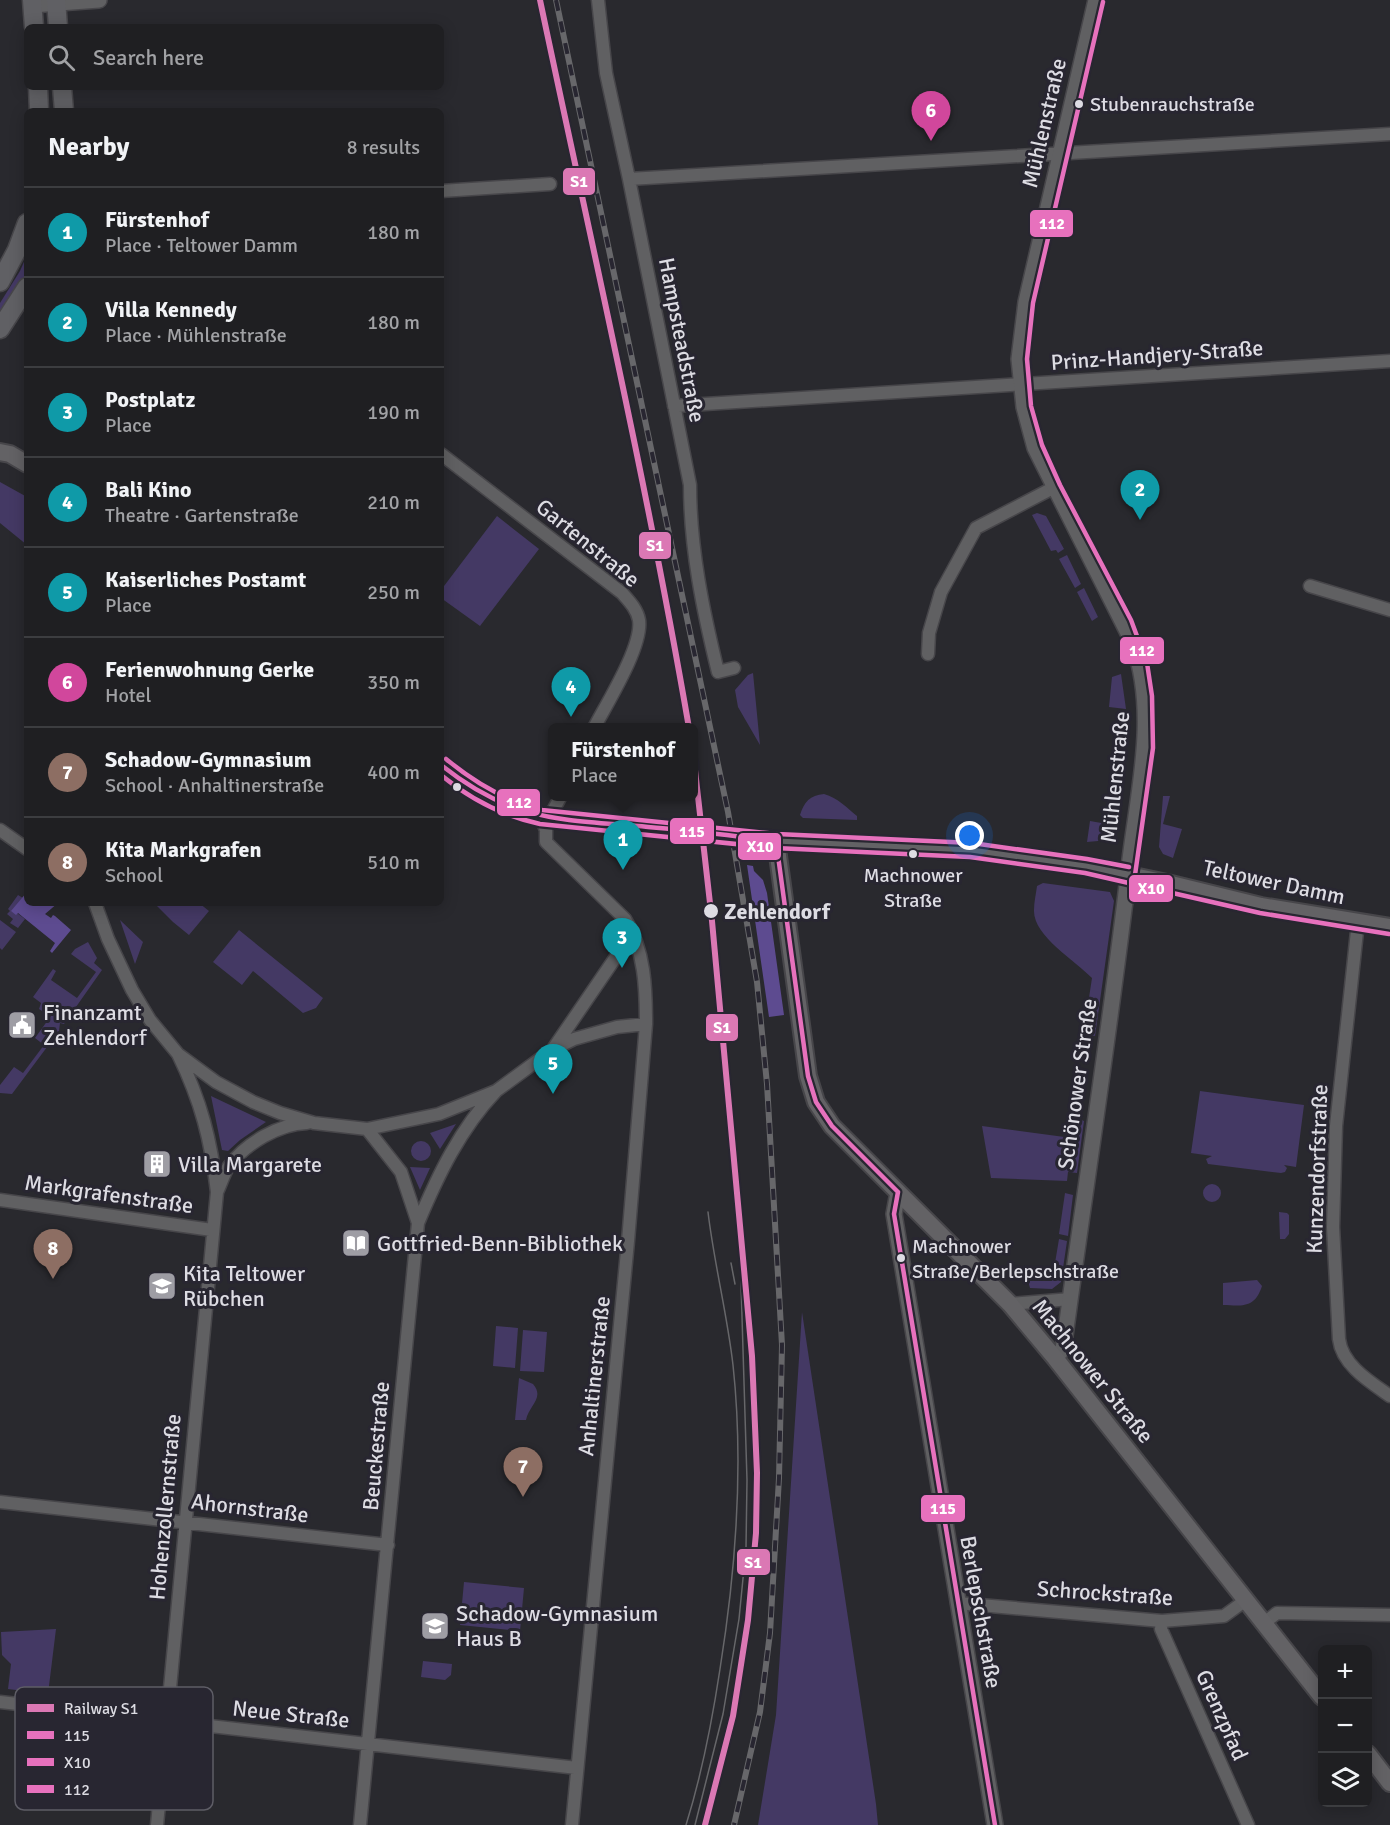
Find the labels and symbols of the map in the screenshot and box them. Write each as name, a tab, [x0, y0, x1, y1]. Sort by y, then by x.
street label: Mühlenstraße	[1016, 56, 1072, 190]
pin: 6	[912, 92, 950, 141]
place label: Stubenrauchstraße	[1090, 92, 1255, 117]
marker: Stubenrauchstraße	[1073, 98, 1085, 110]
line badge: S1	[562, 167, 596, 196]
text: S1	[570, 172, 588, 192]
line badge: 112	[1029, 209, 1074, 238]
text: 112	[1039, 214, 1065, 234]
street label: Hampsteadstraße	[653, 255, 711, 425]
street label: Prinz-Handjery-Straße	[1050, 334, 1264, 376]
pin: 2	[1120, 470, 1160, 520]
street label: Gartenstraße	[531, 493, 645, 593]
line badge: S1	[638, 531, 672, 560]
text: S1	[646, 536, 664, 556]
line badge: 112	[1119, 636, 1165, 665]
text: 112	[1129, 641, 1155, 661]
pin: 4	[552, 668, 590, 717]
street label: Mühlenstraße	[1095, 710, 1135, 844]
unlabelled marker	[451, 781, 463, 793]
line badge: 112	[496, 788, 541, 817]
text: 112	[506, 793, 532, 813]
line badge: 115	[669, 817, 715, 845]
pin: 1	[604, 820, 642, 870]
your location	[955, 821, 984, 850]
text: 115	[679, 822, 705, 842]
line badge: X10	[737, 832, 782, 861]
text: X10	[746, 837, 774, 857]
marker: Machnower Straße	[907, 848, 919, 860]
street label: Teltower Damm	[1200, 854, 1348, 910]
place label: Machnower Straße	[863, 863, 963, 913]
line badge: X10	[1128, 874, 1174, 903]
text: X10	[1137, 879, 1165, 899]
place label: Zehlendorf	[724, 898, 831, 925]
marker: Zehlendorf	[702, 902, 720, 920]
pin: 3	[602, 918, 642, 968]
street label: Schönower Straße	[1052, 997, 1102, 1171]
place label: Finanzamt Zehlendorf	[43, 999, 148, 1051]
public building icon: Finanzamt Zehlendorf	[6, 1009, 38, 1041]
line badge: S1	[705, 1013, 739, 1042]
text: S1	[713, 1018, 731, 1038]
pin: 5	[534, 1044, 572, 1094]
street label: Kunzendorfstraße	[1301, 1084, 1333, 1254]
building icon: Villa Margarete	[141, 1148, 173, 1180]
place label: Villa Margarete	[178, 1151, 322, 1178]
street label: Markgrafenstraße	[23, 1169, 195, 1219]
library icon: Gottfried-Benn-Bibliothek	[340, 1227, 372, 1259]
pin: 8	[34, 1230, 72, 1279]
place label: Gottfried-Benn-Bibliothek	[377, 1230, 623, 1257]
place label: Machnower Straße/Berlepschstraße	[912, 1234, 1119, 1284]
marker: Machnower Straße/Berlepschstraße	[895, 1252, 907, 1264]
place label: Kita Teltower Rübchen	[183, 1260, 305, 1312]
school or university icon: Kita Teltower Rübchen	[146, 1270, 178, 1302]
street label: Machnower Straße	[1027, 1293, 1159, 1449]
street label: Anhaltinerstraße	[572, 1295, 616, 1457]
street label: Beuckestraße	[357, 1380, 395, 1512]
street label: Hohenzollernstraße	[143, 1413, 187, 1601]
pin: 7	[504, 1448, 542, 1497]
street label: Ahornstraße	[190, 1487, 310, 1529]
line badge: 115	[920, 1494, 966, 1523]
text: 115	[930, 1499, 956, 1519]
street label: Berlepschstraße	[954, 1534, 1008, 1690]
line badge: S1	[736, 1548, 771, 1576]
text: S1	[744, 1553, 762, 1573]
street label: Schrockstraße	[1036, 1575, 1174, 1611]
place label: Schadow-Gymnasium Haus B	[456, 1600, 658, 1652]
school or university icon: Schadow-Gymnasium Haus B	[419, 1610, 451, 1642]
street label: Grenzpfad	[1190, 1665, 1254, 1765]
legend	[15, 1687, 213, 1810]
street label: Neue Straße	[231, 1694, 351, 1734]
text: Railway S1	[64, 1699, 138, 1719]
text: 115	[64, 1726, 90, 1746]
text: X10	[64, 1753, 91, 1773]
text: 112	[64, 1780, 90, 1800]

